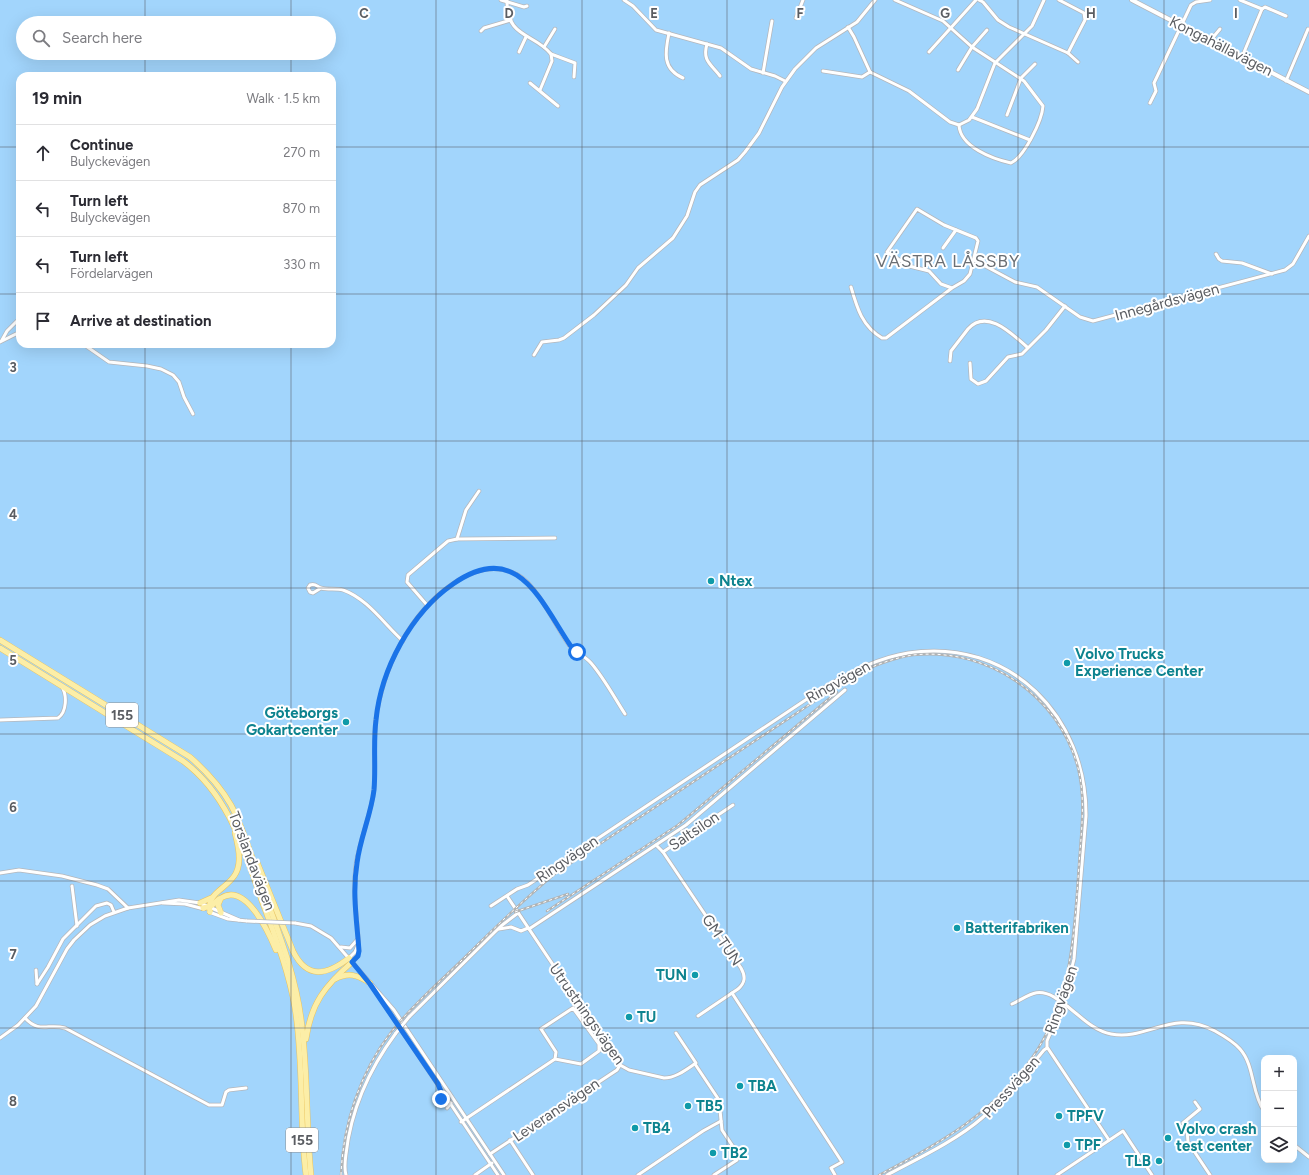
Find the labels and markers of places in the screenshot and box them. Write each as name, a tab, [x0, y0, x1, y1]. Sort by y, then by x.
place label: Ntex	[719, 572, 753, 590]
marker: Ntex	[706, 576, 716, 586]
place label: Volvo Trucks Experience Center	[1075, 645, 1204, 680]
marker: Volvo Trucks Experience Center	[1062, 658, 1072, 668]
place label: Göteborgs Gokartcenter	[246, 704, 338, 739]
marker: Göteborgs Gokartcenter	[341, 717, 351, 727]
place label: Batterifabriken	[965, 919, 1069, 937]
marker: Batterifabriken	[952, 923, 962, 933]
place label: TUN	[656, 966, 687, 984]
marker: TUN	[690, 970, 700, 980]
place label: TU	[637, 1008, 656, 1026]
marker: TU	[624, 1012, 634, 1022]
place label: TBA	[748, 1077, 777, 1095]
marker: TBA	[735, 1081, 745, 1091]
place label: TB5	[696, 1097, 723, 1115]
marker: TB5	[683, 1101, 693, 1111]
place label: TPFV	[1067, 1107, 1104, 1125]
marker: TPFV	[1054, 1111, 1064, 1121]
place label: TB4	[643, 1119, 671, 1137]
place label: Volvo crash test center	[1176, 1120, 1256, 1155]
marker: TB4	[630, 1123, 640, 1133]
marker: Volvo crash test center	[1163, 1133, 1173, 1143]
place label: TPF	[1075, 1136, 1101, 1154]
marker: TPF	[1062, 1140, 1072, 1150]
place label: TB2	[721, 1144, 748, 1162]
marker: TB2	[708, 1148, 718, 1158]
place label: TLB	[1125, 1152, 1151, 1170]
marker: TLB	[1154, 1156, 1164, 1166]

